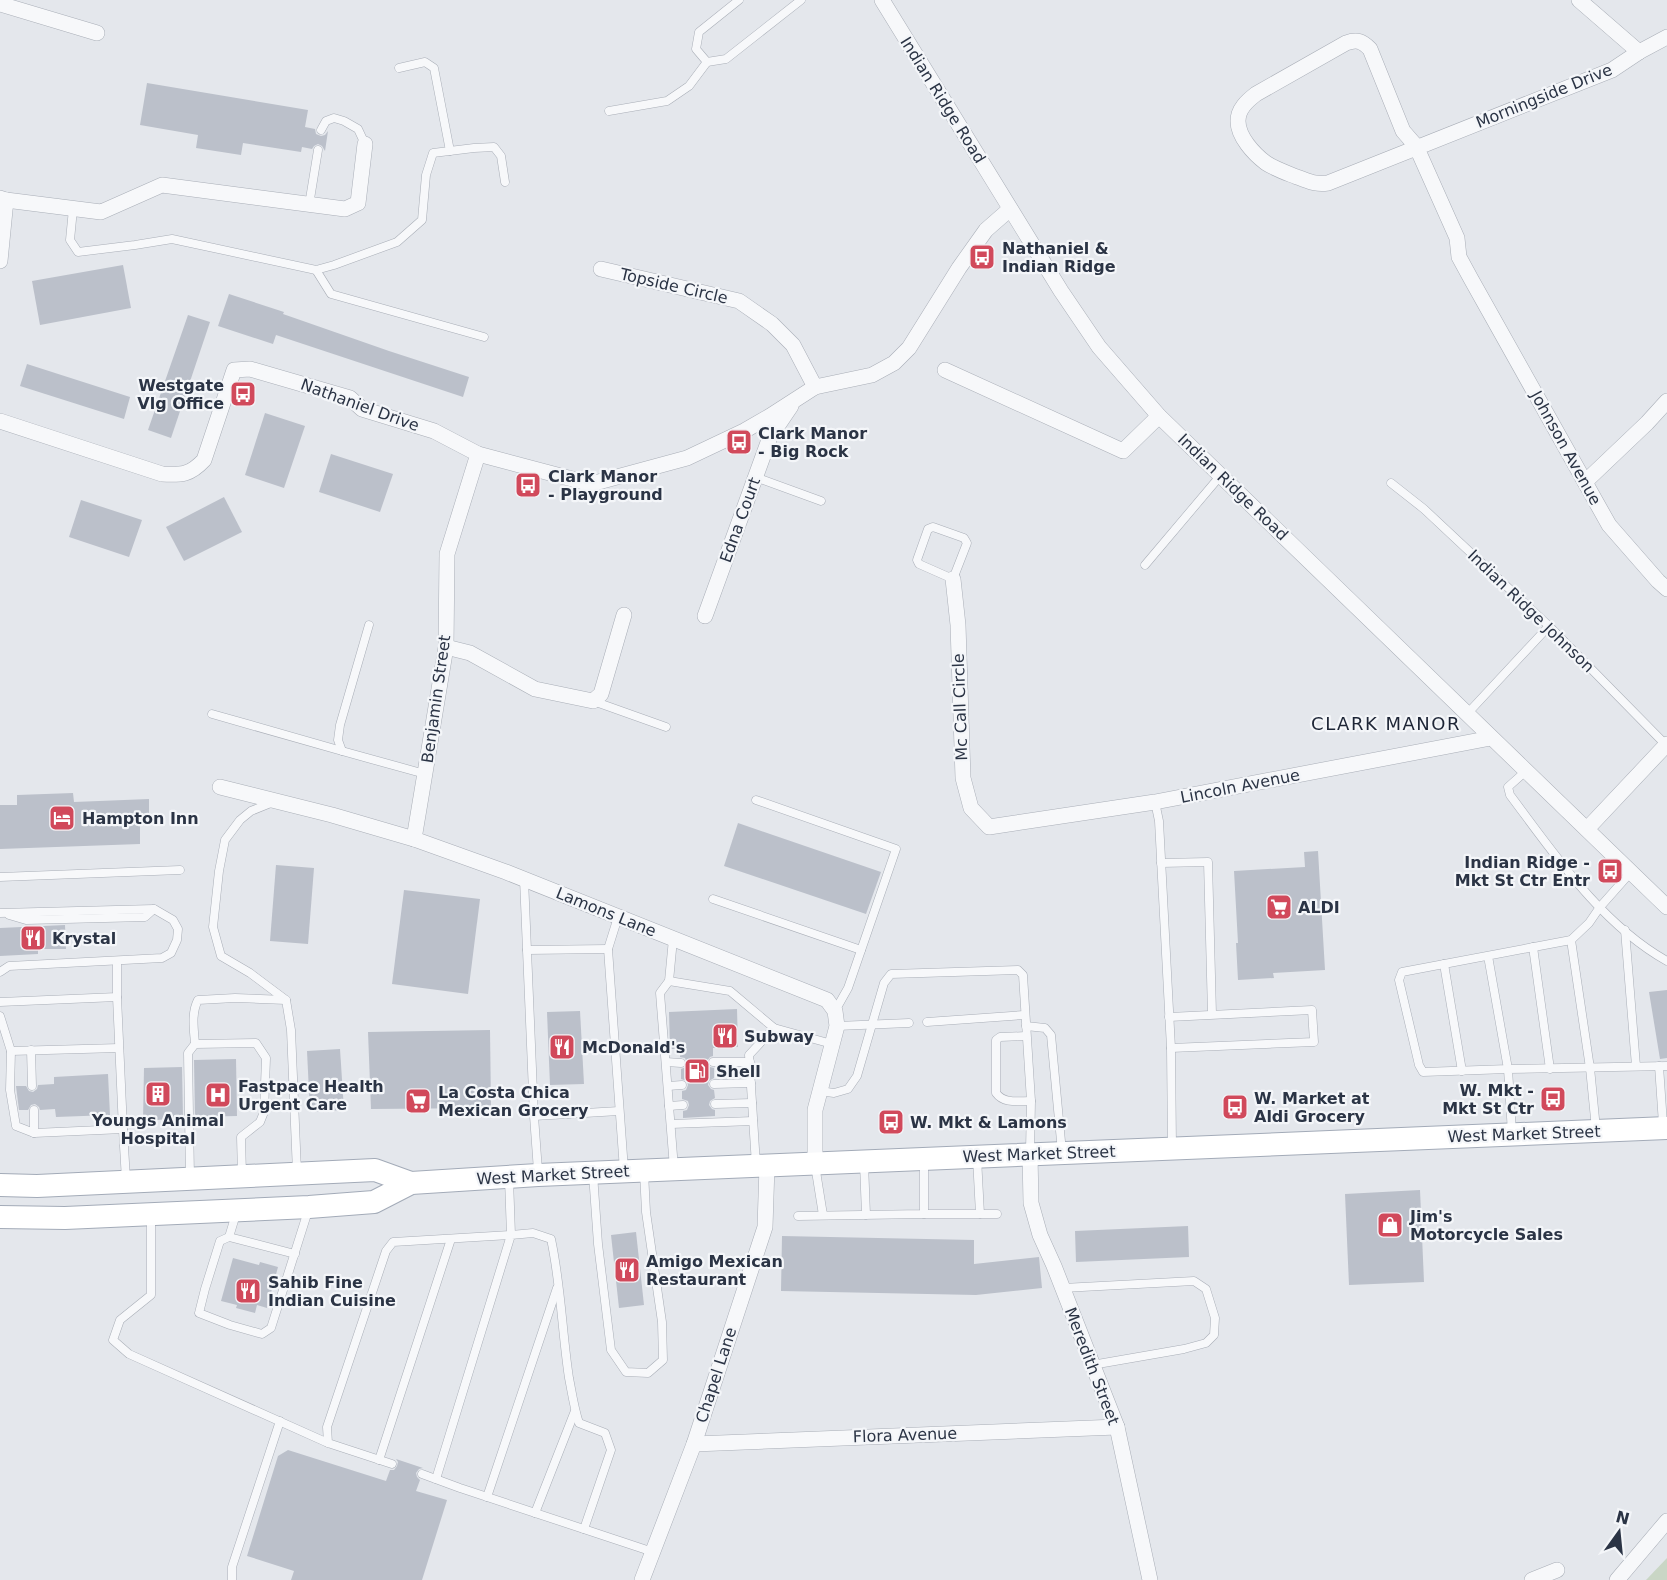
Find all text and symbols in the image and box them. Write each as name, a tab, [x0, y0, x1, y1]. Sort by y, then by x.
street label: Indian Ridge Road	[896, 33, 990, 167]
street label: Morningside Drive	[1473, 60, 1615, 132]
place label: Nathaniel & Indian Ridge	[1002, 239, 1116, 276]
bus stop icon: Nathaniel & Indian Ridge	[967, 242, 997, 272]
street label: Topside Circle	[617, 264, 730, 308]
street label: Nathaniel Drive	[298, 375, 422, 435]
place label: Westgate Vlg Office	[137, 376, 224, 413]
bus stop icon: Westgate Vlg Office	[228, 379, 258, 409]
street label: Johnson Avenue	[1526, 387, 1605, 508]
place label: Clark Manor - Big Rock	[758, 424, 867, 461]
bus stop icon: Clark Manor - Big Rock	[724, 427, 754, 457]
street label: Indian Ridge Road	[1174, 430, 1292, 544]
place label: Clark Manor - Playground	[548, 467, 663, 504]
bus stop icon: Clark Manor - Playground	[513, 470, 543, 500]
street label: Edna Court	[716, 475, 764, 565]
street label: Indian Ridge Johnson	[1464, 546, 1598, 676]
street label: Benjamin Street	[418, 634, 454, 764]
street label: Mc Call Circle	[949, 653, 971, 761]
district label: CLARK MANOR	[1311, 713, 1461, 734]
street label: Lincoln Avenue	[1179, 765, 1301, 807]
hotel icon: Hampton Inn	[47, 803, 77, 833]
place label: Hampton Inn	[82, 809, 199, 828]
place label: Indian Ridge - Mkt St Ctr Entr	[1455, 853, 1590, 890]
bus stop icon: Indian Ridge - Mkt St Ctr Entr	[1595, 856, 1625, 886]
street label: Lamons Lane	[553, 883, 659, 941]
supermarket icon: ALDI	[1264, 892, 1294, 922]
place label: ALDI	[1298, 898, 1340, 917]
restaurant icon: Krystal	[18, 923, 48, 953]
place label: Krystal	[52, 929, 116, 948]
restaurant icon: Subway	[710, 1021, 740, 1051]
place label: Subway	[744, 1027, 814, 1046]
restaurant icon: McDonald's	[547, 1032, 577, 1062]
place label: McDonald's	[582, 1038, 685, 1057]
fuel station icon: Shell	[682, 1056, 712, 1086]
place label: Shell	[716, 1062, 761, 1081]
place label: Fastpace Health Urgent Care	[238, 1077, 384, 1114]
building icon: Youngs Animal Hospital	[143, 1079, 173, 1109]
hospital icon: Fastpace Health Urgent Care	[203, 1080, 233, 1110]
place label: W. Mkt - Mkt St Ctr	[1442, 1081, 1534, 1118]
place label: La Costa Chica Mexican Grocery	[438, 1083, 589, 1120]
bus stop icon: W. Mkt - Mkt St Ctr	[1538, 1084, 1568, 1114]
supermarket icon: La Costa Chica Mexican Grocery	[403, 1086, 433, 1116]
place label: W. Market at Aldi Grocery	[1254, 1089, 1370, 1126]
bus stop icon: W. Market at Aldi Grocery	[1220, 1092, 1250, 1122]
bus stop icon: W. Mkt & Lamons	[876, 1107, 906, 1137]
place label: Youngs Animal Hospital	[91, 1111, 224, 1148]
place label: W. Mkt & Lamons	[910, 1113, 1067, 1132]
street label: West Market Street	[1447, 1122, 1601, 1146]
street label: West Market Street	[962, 1142, 1116, 1166]
street label: West Market Street	[476, 1162, 630, 1188]
place label: Jim's Motorcycle Sales	[1409, 1207, 1563, 1244]
shop icon: Jim's Motorcycle Sales	[1375, 1210, 1405, 1240]
place label: Amigo Mexican Restaurant	[646, 1252, 783, 1289]
restaurant icon: Amigo Mexican Restaurant	[612, 1255, 642, 1285]
place label: Sahib Fine Indian Cuisine	[268, 1273, 396, 1310]
restaurant icon: Sahib Fine Indian Cuisine	[233, 1276, 263, 1306]
street label: Meredith Street	[1061, 1305, 1123, 1427]
street label: Chapel Lane	[692, 1325, 740, 1425]
street label: Flora Avenue	[853, 1424, 957, 1446]
north arrow	[1589, 1502, 1649, 1562]
text: N	[1614, 1507, 1632, 1529]

